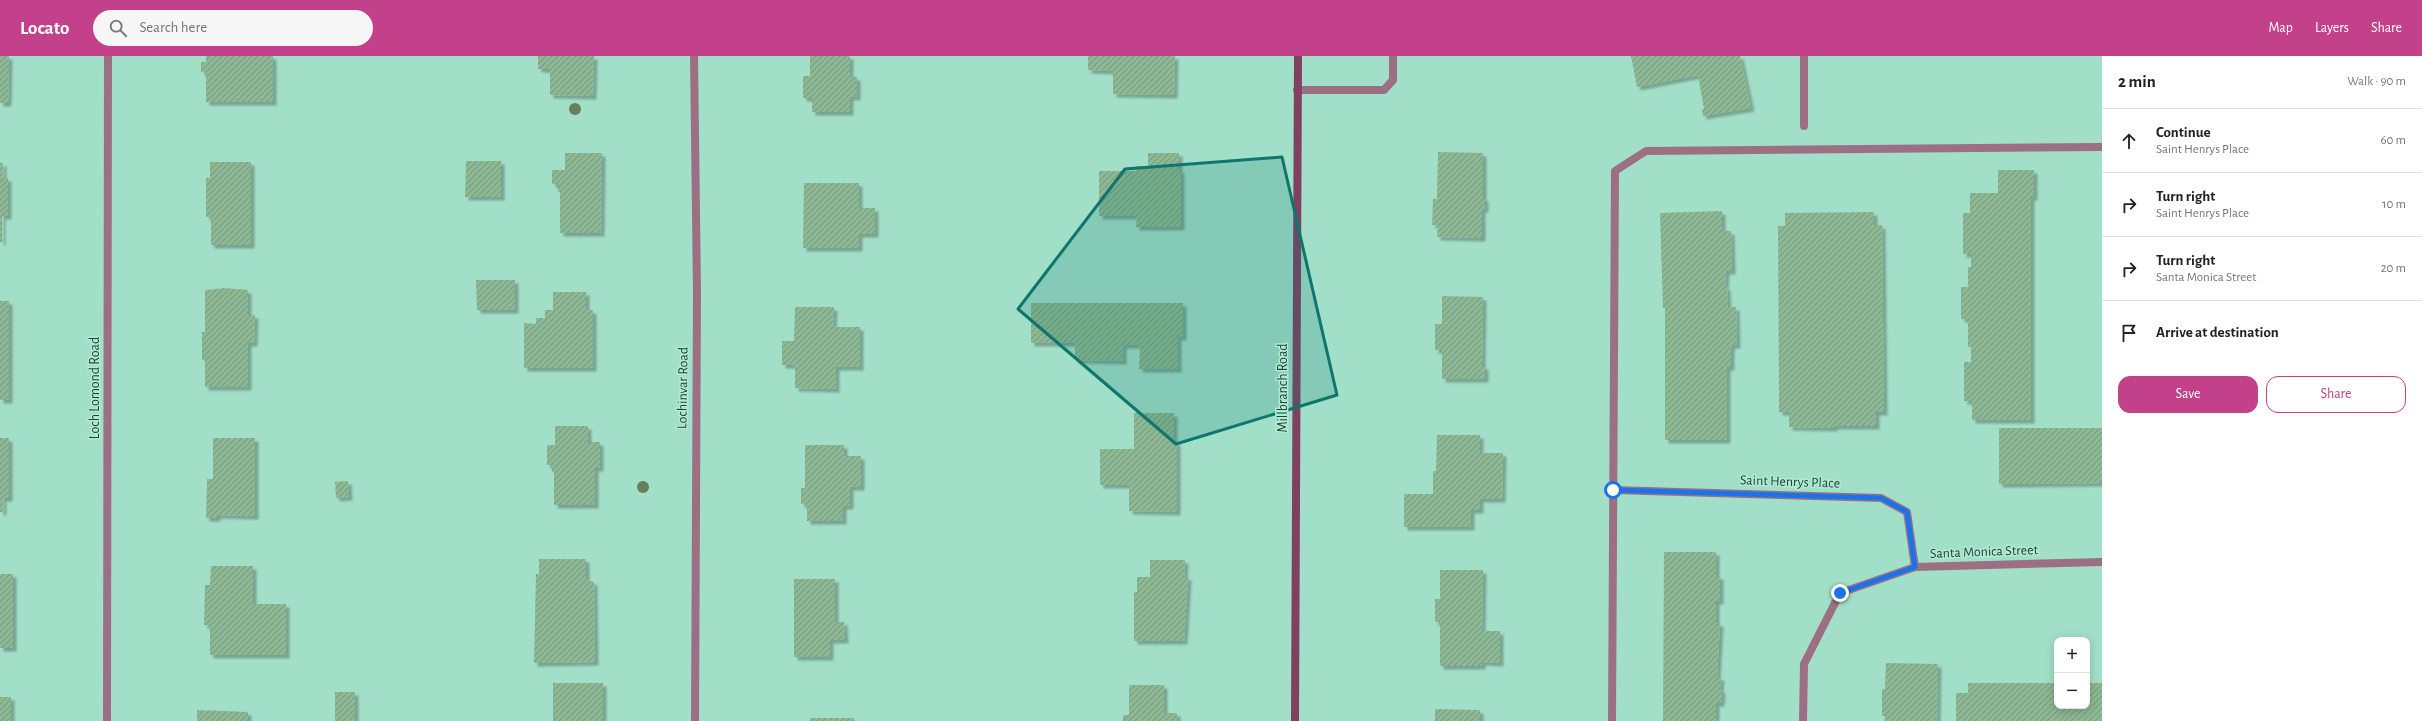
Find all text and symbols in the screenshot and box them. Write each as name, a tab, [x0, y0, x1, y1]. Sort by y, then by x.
search box	[93, 10, 373, 46]
icon: search	[107, 17, 129, 39]
text: Locato	[20, 19, 69, 38]
text: Search here	[139, 20, 207, 35]
text: Map	[2268, 21, 2293, 35]
text: Layers	[2315, 21, 2349, 35]
text: Share	[2371, 21, 2402, 35]
text: 2 min	[2118, 73, 2156, 90]
text: Walk · 90 m	[2347, 75, 2406, 88]
text: Continue	[2156, 125, 2211, 140]
icon: ahead	[2118, 130, 2140, 152]
text: 60 m	[2380, 134, 2406, 147]
text: Saint Henrys Place	[2156, 143, 2249, 156]
text: Turn right	[2156, 189, 2215, 204]
icon: right	[2118, 194, 2140, 216]
text: 10 m	[2382, 198, 2406, 211]
text: Saint Henrys Place	[2156, 207, 2249, 220]
text: Turn right	[2156, 253, 2215, 268]
icon: right	[2118, 258, 2140, 280]
text: 20 m	[2381, 262, 2406, 275]
text: Santa Monica Street	[2156, 271, 2257, 284]
icon: arrive	[2118, 322, 2140, 344]
text: Arrive at destination	[2156, 325, 2279, 340]
street label: Loch Lomond Road	[88, 337, 102, 439]
street label: Millbranch Road	[1276, 343, 1290, 433]
street label: Lochinvar Road	[675, 347, 691, 429]
button: Save	[2118, 376, 2258, 413]
button: Share	[2266, 376, 2406, 413]
street label: Saint Henrys Place	[1740, 473, 1840, 491]
route start	[1604, 481, 1622, 499]
street label: Santa Monica Street	[1930, 543, 2039, 561]
route end	[1831, 584, 1849, 602]
map controls	[2054, 637, 2090, 709]
button: +	[2054, 637, 2090, 673]
button: −	[2054, 673, 2090, 709]

